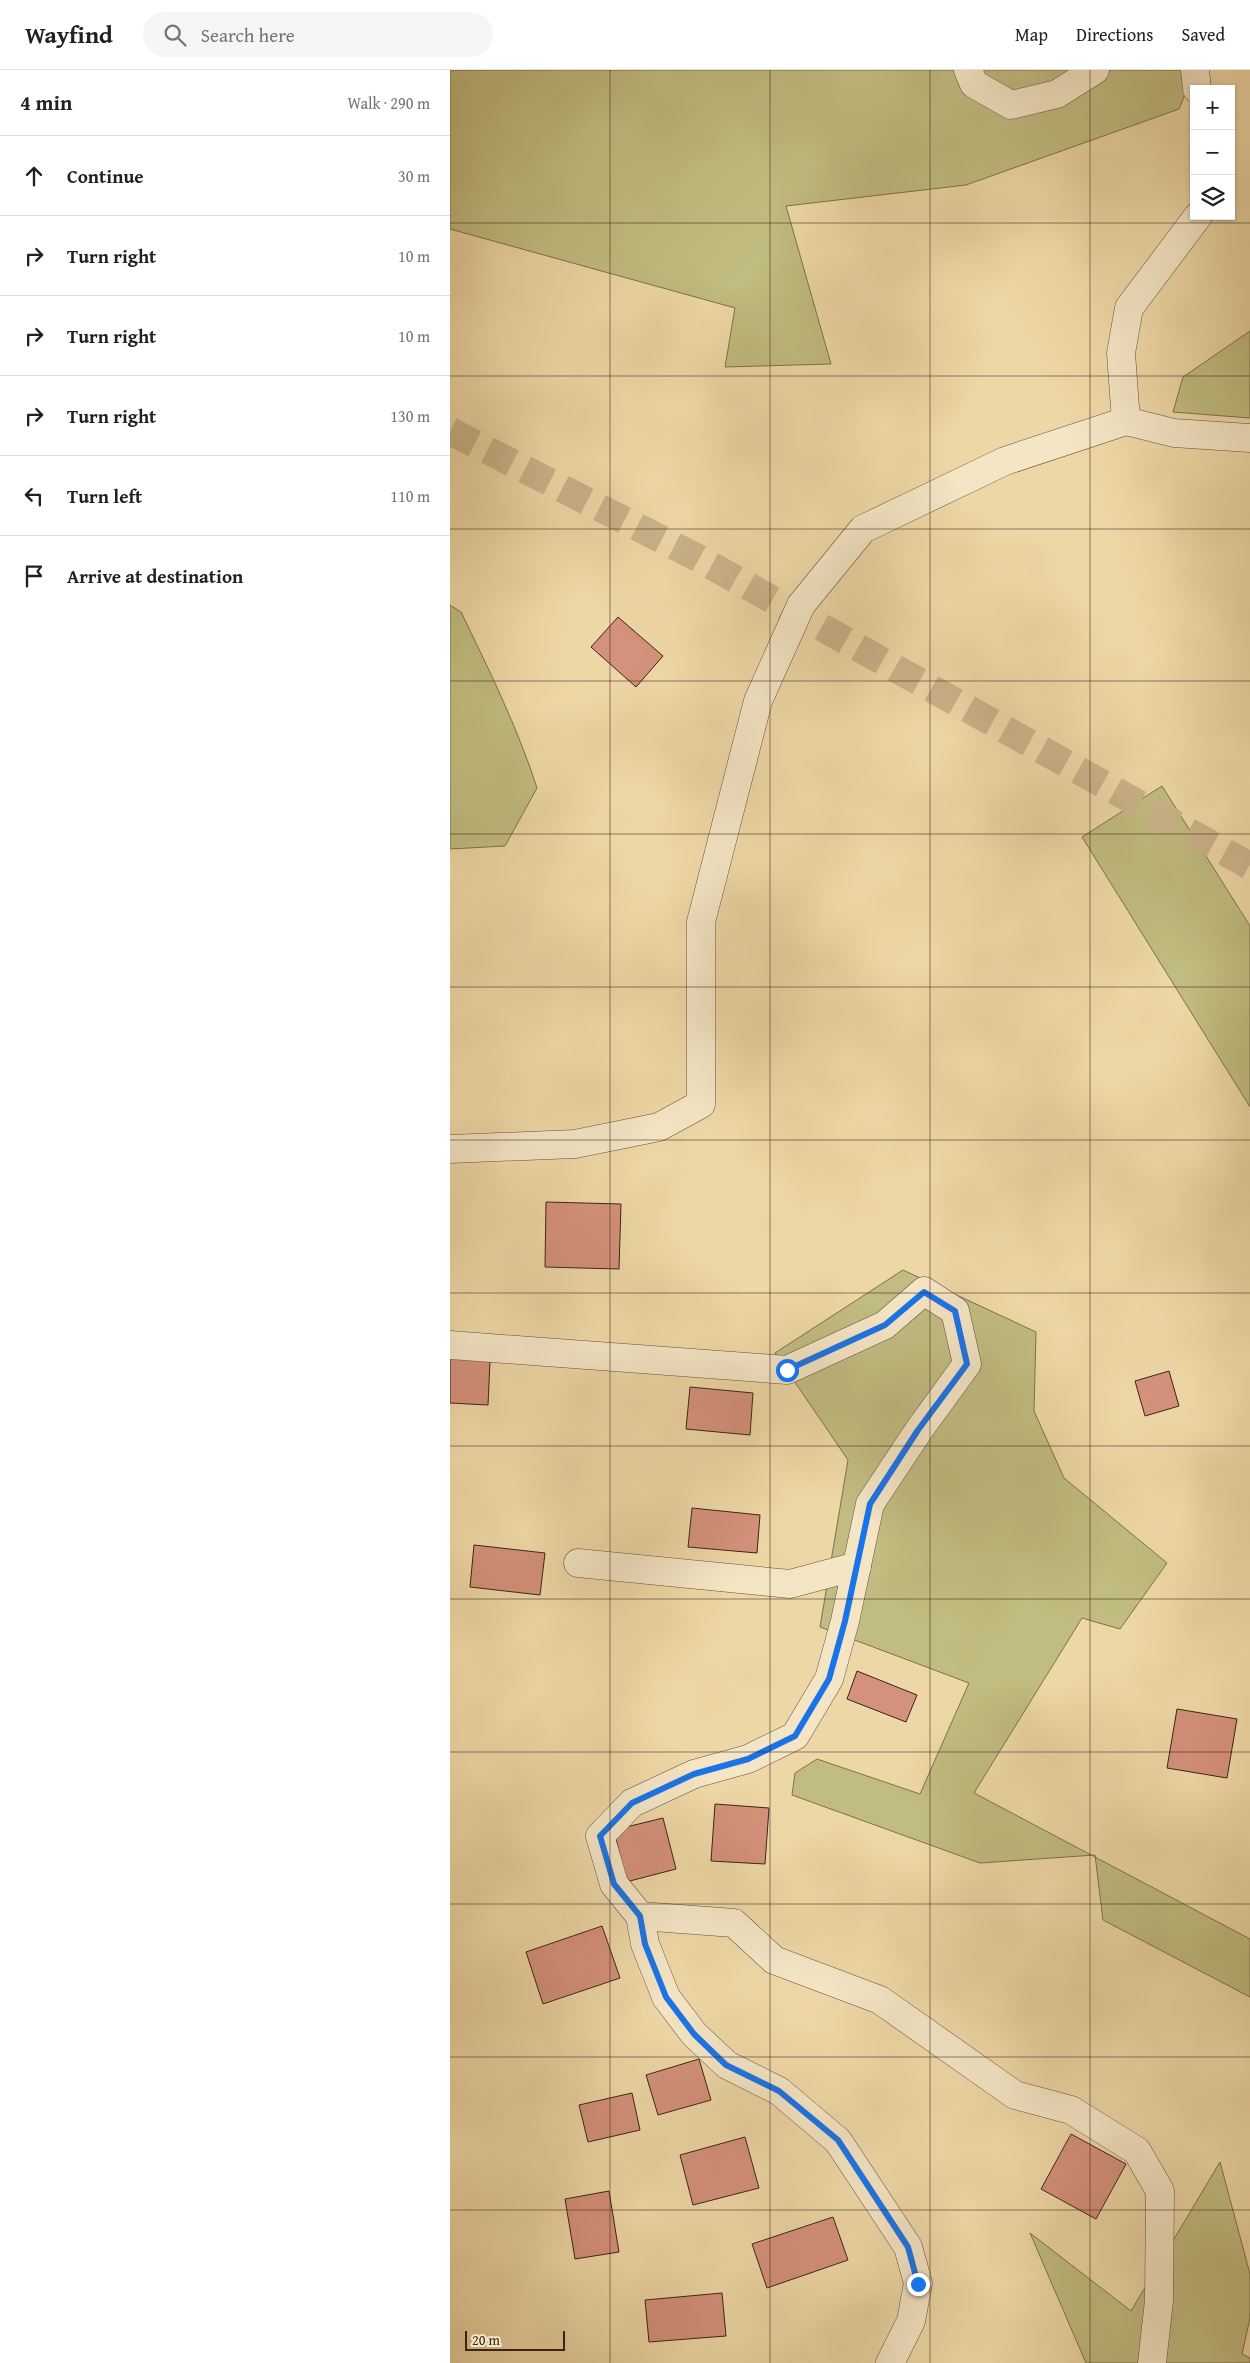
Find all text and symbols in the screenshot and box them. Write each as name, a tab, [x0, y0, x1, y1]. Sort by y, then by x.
search box	[143, 12, 493, 57]
text: Wayfind	[25, 17, 113, 52]
icon: search	[161, 21, 189, 49]
text: Search here	[201, 21, 295, 49]
text: Map	[1015, 21, 1048, 48]
text: Directions	[1076, 21, 1153, 48]
text: Saved	[1181, 21, 1225, 48]
map controls	[1190, 85, 1235, 220]
button: +	[1190, 85, 1235, 130]
text: 4 min	[20, 87, 72, 118]
text: Walk · 290 m	[347, 91, 430, 115]
button: −	[1190, 130, 1235, 175]
icon: ahead	[20, 162, 48, 190]
text: Continue	[67, 162, 144, 190]
text: 30 m	[398, 164, 430, 188]
button: layers	[1190, 175, 1235, 220]
icon: right	[20, 242, 48, 270]
text: Turn right	[67, 242, 156, 270]
text: 10 m	[398, 244, 430, 268]
icon: right	[20, 322, 48, 350]
text: Turn right	[67, 322, 156, 350]
text: 10 m	[398, 324, 430, 348]
icon: right	[20, 402, 48, 430]
text: Turn right	[67, 402, 156, 430]
text: 130 m	[390, 404, 430, 428]
icon: left	[20, 482, 48, 510]
text: Turn left	[67, 482, 142, 510]
text: 110 m	[390, 484, 430, 508]
icon: arrive	[20, 562, 48, 590]
text: Arrive at destination	[67, 562, 243, 590]
route start	[776, 1359, 799, 1382]
route end	[907, 2273, 930, 2296]
scale bar	[465, 2328, 565, 2351]
text: 20 m	[472, 2330, 500, 2350]

